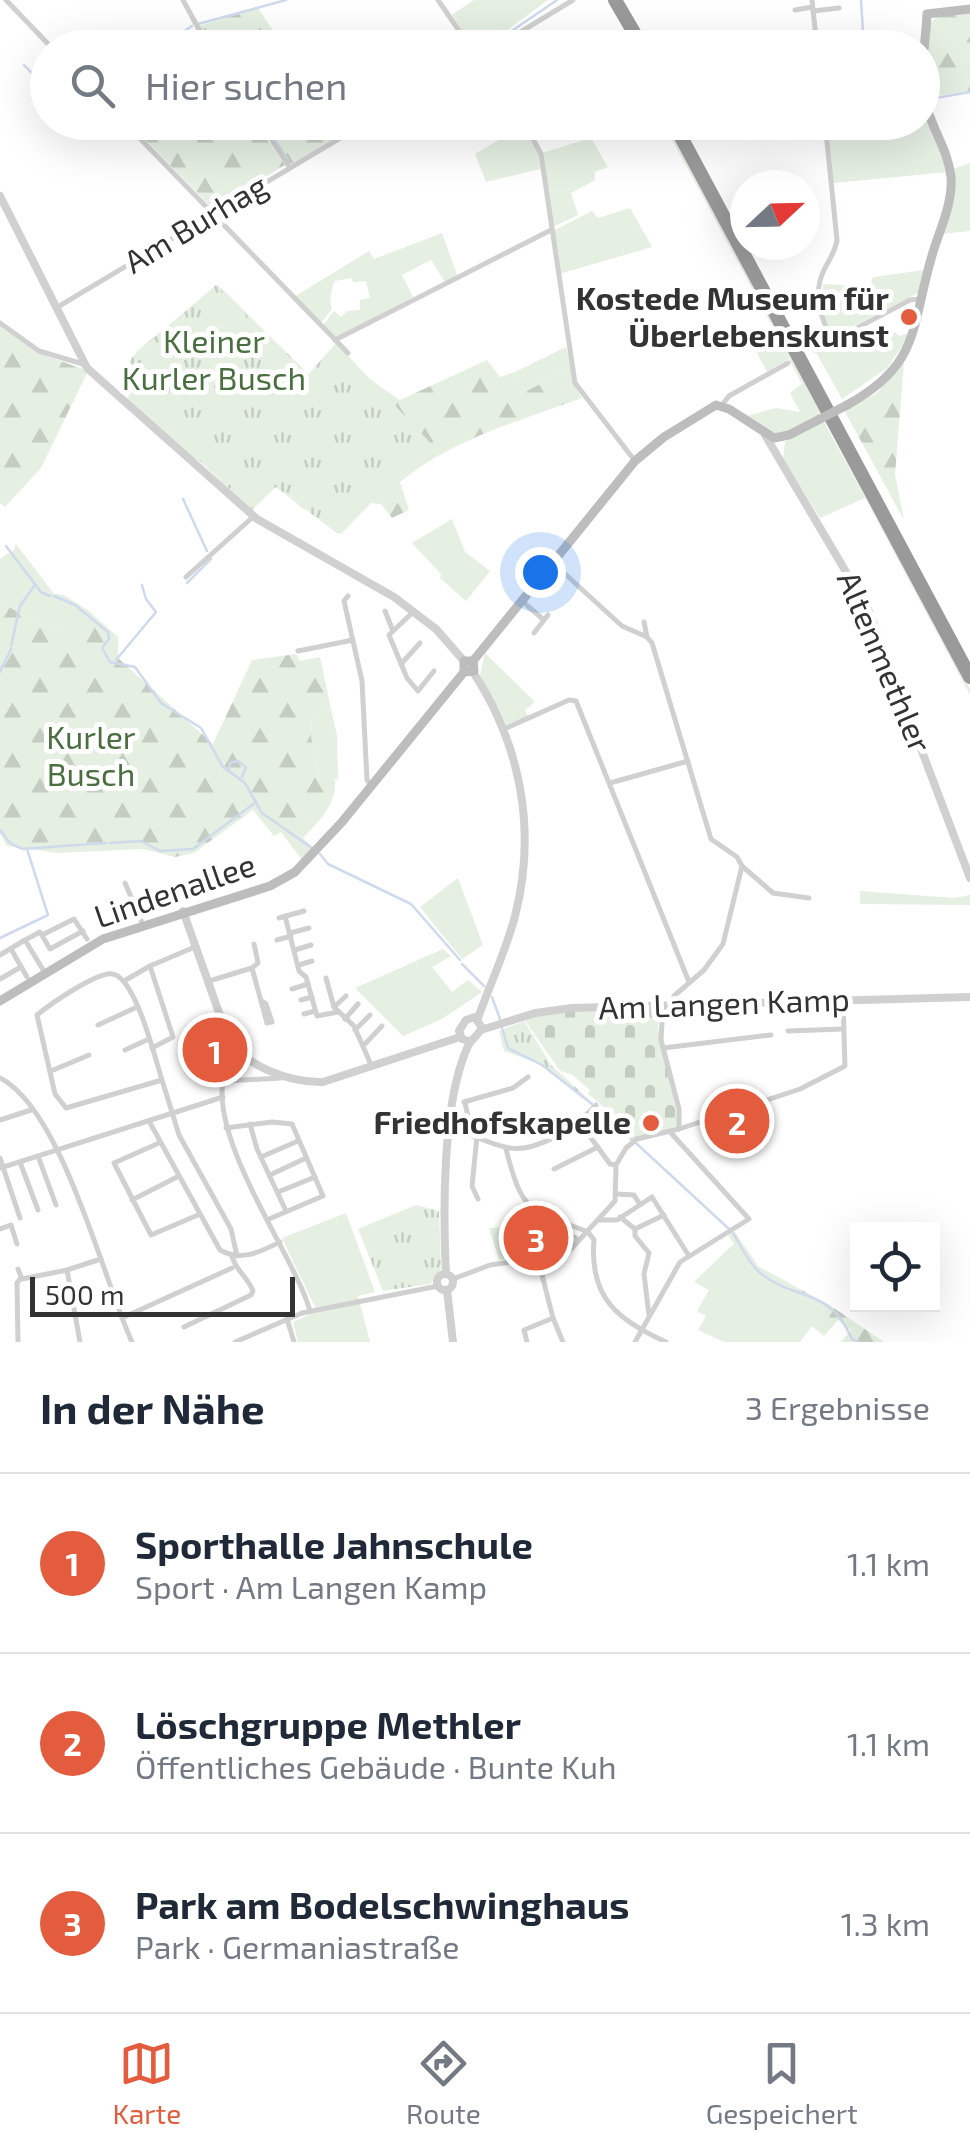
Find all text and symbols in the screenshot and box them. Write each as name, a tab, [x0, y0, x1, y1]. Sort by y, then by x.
search box	[30, 30, 940, 140]
icon: search	[65, 58, 120, 113]
text: Hier suchen	[145, 62, 347, 108]
street label: Am Burhag	[117, 165, 273, 280]
north arrow	[730, 170, 820, 260]
place label: Kostede Museum für Überlebenskunst	[576, 278, 889, 353]
marker: Kostede Museum für Überlebenskunst	[898, 306, 920, 328]
park label: Kleiner Kurler Busch	[122, 321, 306, 396]
your location	[515, 547, 566, 598]
street label: Altenmethler	[831, 565, 941, 757]
park label: Kurler Busch	[46, 717, 136, 792]
street label: Lindenallee	[89, 844, 260, 934]
street label: Am Langen Kamp	[598, 979, 850, 1025]
pin: 1	[182, 1012, 248, 1088]
pin: 2	[704, 1084, 770, 1158]
place label: Friedhofskapelle	[374, 1102, 631, 1140]
marker: Friedhofskapelle	[640, 1112, 662, 1134]
pin: 3	[504, 1200, 568, 1276]
map controls	[850, 1222, 940, 1312]
button: locate	[850, 1222, 940, 1312]
scale bar	[30, 1272, 295, 1316]
text: 500 m	[45, 1277, 125, 1311]
text: In der Nähe	[40, 1382, 265, 1432]
text: 3 Ergebnisse	[745, 1388, 930, 1426]
text: Sporthalle Jahnschule	[135, 1521, 533, 1567]
text: 1	[66, 1544, 79, 1582]
text: 1.1 km	[847, 1544, 930, 1582]
text: Sport · Am Langen Kamp	[135, 1567, 487, 1605]
text: Löschgruppe Methler	[135, 1701, 521, 1747]
text: 2	[63, 1724, 82, 1762]
text: 1.1 km	[847, 1724, 930, 1762]
text: Öffentliches Gebäude · Bunte Kuh	[135, 1747, 617, 1785]
text: Park am Bodelschwinghaus	[135, 1881, 629, 1927]
text: 3	[63, 1904, 82, 1942]
text: 1.3 km	[841, 1904, 930, 1942]
text: Park · Germaniastraße	[135, 1927, 459, 1965]
tab: Karte	[112, 2036, 181, 2130]
tab: Route	[406, 2036, 481, 2130]
tab: Gespeichert	[706, 2036, 858, 2130]

